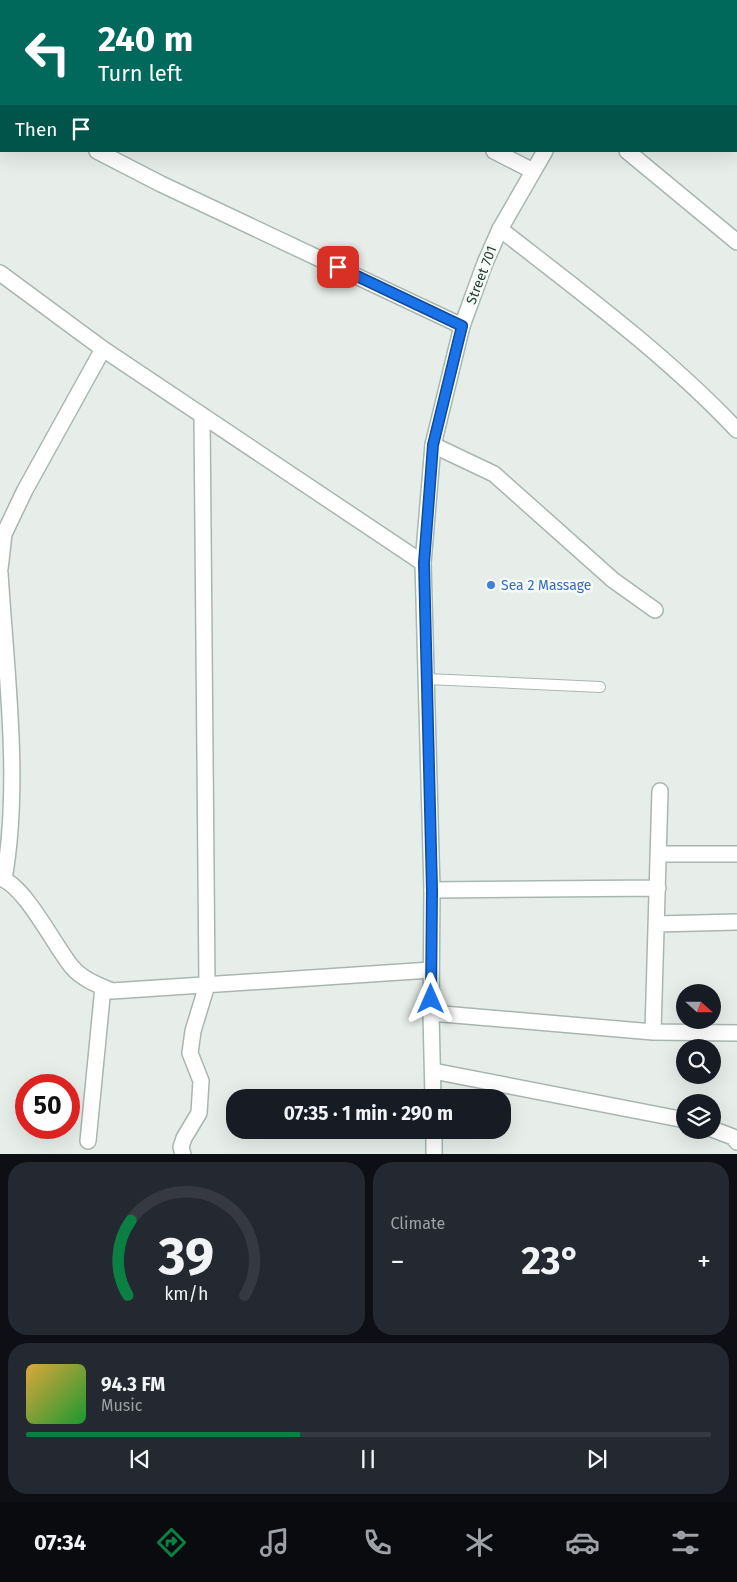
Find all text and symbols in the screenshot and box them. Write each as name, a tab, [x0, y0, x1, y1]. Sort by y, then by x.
text: 240 m	[98, 18, 193, 60]
icon: left	[15, 20, 80, 85]
text: Turn left	[98, 60, 182, 87]
icon: arrive	[67, 115, 95, 143]
text: Then	[15, 118, 57, 141]
street label: Street 701	[463, 244, 500, 307]
pin	[317, 246, 359, 288]
icon: arrive	[324, 253, 352, 281]
place label: Sea 2 Massage	[501, 577, 591, 594]
marker: Sea 2 Massage	[485, 579, 497, 591]
position arrow	[404, 972, 456, 1024]
north arrow	[676, 984, 721, 1029]
map controls	[676, 984, 721, 1139]
button: search	[676, 1039, 721, 1084]
speed limit sign: 50	[15, 1074, 80, 1139]
button: layers	[676, 1094, 721, 1139]
text: 07:35 · 1 min · 290 m	[284, 1102, 453, 1125]
text: Climate	[391, 1214, 445, 1233]
text: 39	[157, 1225, 214, 1288]
text: 23°	[521, 1238, 580, 1284]
text: −	[391, 1245, 405, 1278]
text: +	[697, 1245, 711, 1278]
text: km/h	[164, 1283, 208, 1305]
text: 94.3 FM	[101, 1373, 165, 1396]
text: Music	[101, 1396, 142, 1415]
icon: previous	[126, 1445, 154, 1473]
icon: pause	[354, 1445, 382, 1473]
icon: next	[583, 1445, 611, 1473]
icon: directions	[154, 1525, 189, 1560]
icon: music	[257, 1525, 292, 1560]
icon: phone	[360, 1525, 395, 1560]
icon: climate	[462, 1525, 497, 1560]
icon: car	[565, 1525, 600, 1560]
icon: filters	[668, 1525, 703, 1560]
text: 07:34	[34, 1529, 86, 1556]

